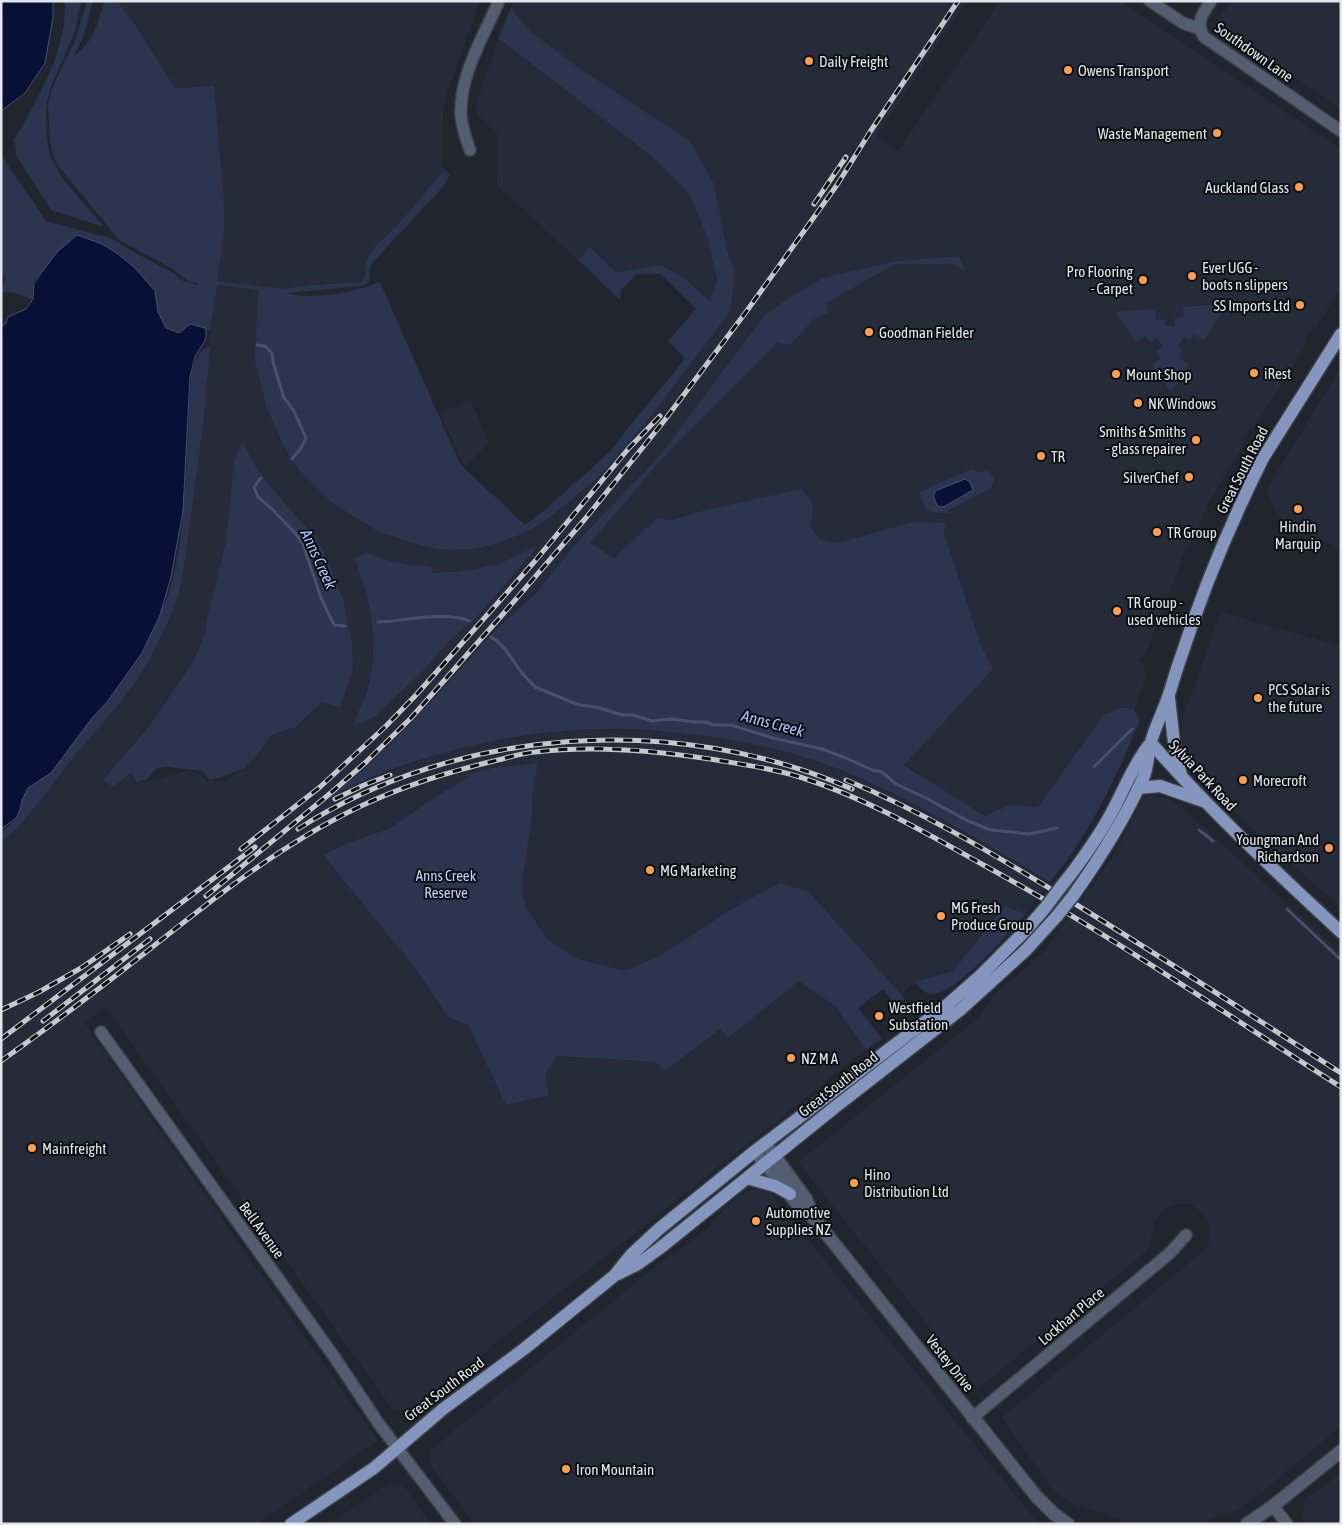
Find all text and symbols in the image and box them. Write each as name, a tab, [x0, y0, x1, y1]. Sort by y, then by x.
street label: Southdown Lane	[1212, 19, 1296, 85]
place label: Daily Freight	[819, 53, 888, 70]
marker: Daily Freight	[803, 55, 815, 67]
place label: Owens Transport	[1078, 62, 1169, 79]
marker: Owens Transport	[1062, 64, 1074, 76]
place label: Waste Management	[1098, 125, 1207, 142]
marker: Waste Management	[1211, 127, 1223, 139]
place label: Auckland Glass	[1205, 179, 1289, 196]
marker: Auckland Glass	[1293, 181, 1305, 193]
place label: Ever UGG - boots n slippers	[1202, 259, 1288, 293]
place label: Pro Flooring - Carpet	[1067, 263, 1134, 297]
marker: Ever UGG - boots n slippers	[1186, 270, 1198, 282]
marker: Pro Flooring - Carpet	[1137, 274, 1149, 286]
place label: SS Imports Ltd	[1214, 297, 1290, 314]
marker: SS Imports Ltd	[1294, 299, 1306, 311]
place label: Goodman Fielder	[879, 324, 974, 341]
marker: Goodman Fielder	[863, 326, 875, 338]
place label: iRest	[1264, 365, 1291, 382]
place label: Mount Shop	[1126, 366, 1192, 383]
marker: iRest	[1248, 367, 1260, 379]
marker: Mount Shop	[1110, 368, 1122, 380]
place label: NK Windows	[1148, 395, 1216, 412]
marker: NK Windows	[1132, 397, 1144, 409]
place label: Smiths & Smiths - glass repairer	[1099, 423, 1187, 457]
street label: Great South Road	[1213, 424, 1271, 516]
marker: Smiths & Smiths - glass repairer	[1190, 434, 1202, 446]
place label: TR	[1051, 448, 1066, 465]
marker: TR	[1035, 450, 1047, 462]
place label: SilverChef	[1123, 469, 1179, 486]
marker: SilverChef	[1183, 471, 1195, 483]
marker: Hindin Marquip	[1292, 503, 1304, 515]
place label: Hindin Marquip	[1275, 518, 1321, 552]
place label: TR Group	[1167, 524, 1217, 541]
water label: Anns Creek	[297, 525, 341, 593]
marker: TR Group	[1151, 526, 1163, 538]
place label: TR Group - used vehicles	[1127, 594, 1201, 628]
marker: TR Group - used vehicles	[1111, 605, 1123, 617]
place label: PCS Solar is the future	[1268, 681, 1330, 715]
marker: PCS Solar is the future	[1252, 692, 1264, 704]
water label: Anns Creek	[739, 706, 807, 740]
street label: Sylvia Park Road	[1166, 736, 1240, 814]
place label: Morecroft	[1253, 772, 1307, 789]
marker: Morecroft	[1237, 774, 1249, 786]
place label: Youngman And Richardson	[1236, 831, 1319, 865]
marker: Youngman And Richardson	[1323, 842, 1335, 854]
place label: MG Marketing	[660, 862, 737, 879]
marker: MG Marketing	[644, 864, 656, 876]
park label: Anns Creek Reserve	[416, 867, 477, 901]
place label: MG Fresh Produce Group	[951, 899, 1032, 933]
marker: MG Fresh Produce Group	[935, 910, 947, 922]
place label: Westfield Substation	[889, 999, 948, 1033]
marker: Westfield Substation	[873, 1010, 885, 1022]
street label: Great South Road	[795, 1048, 881, 1120]
place label: NZ M A	[801, 1050, 839, 1067]
marker: NZ M A	[785, 1052, 797, 1064]
place label: Mainfreight	[42, 1140, 107, 1157]
marker: Mainfreight	[26, 1142, 38, 1154]
place label: Hino Distribution Ltd	[864, 1166, 949, 1200]
marker: Hino Distribution Ltd	[848, 1177, 860, 1189]
street label: Bell Avenue	[236, 1199, 288, 1262]
place label: Automotive Supplies NZ	[766, 1204, 831, 1238]
marker: Automotive Supplies NZ	[750, 1215, 762, 1227]
street label: Lockhart Place	[1035, 1283, 1107, 1348]
street label: Vestey Drive	[923, 1331, 977, 1395]
street label: Great South Road	[401, 1353, 487, 1425]
place label: Iron Mountain	[576, 1461, 654, 1478]
marker: Iron Mountain	[560, 1463, 572, 1475]

